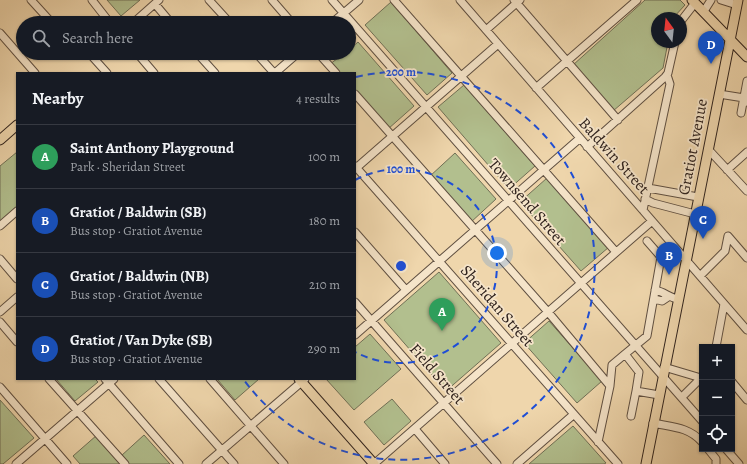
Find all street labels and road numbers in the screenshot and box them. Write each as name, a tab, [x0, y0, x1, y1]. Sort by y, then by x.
street label: Gratiot Avenue	[673, 97, 713, 197]
street label: Baldwin Street	[574, 113, 654, 199]
street label: Townsend Street	[483, 154, 571, 250]
street label: Sheridan Street	[455, 260, 539, 352]
street label: Field Street	[404, 339, 470, 409]

